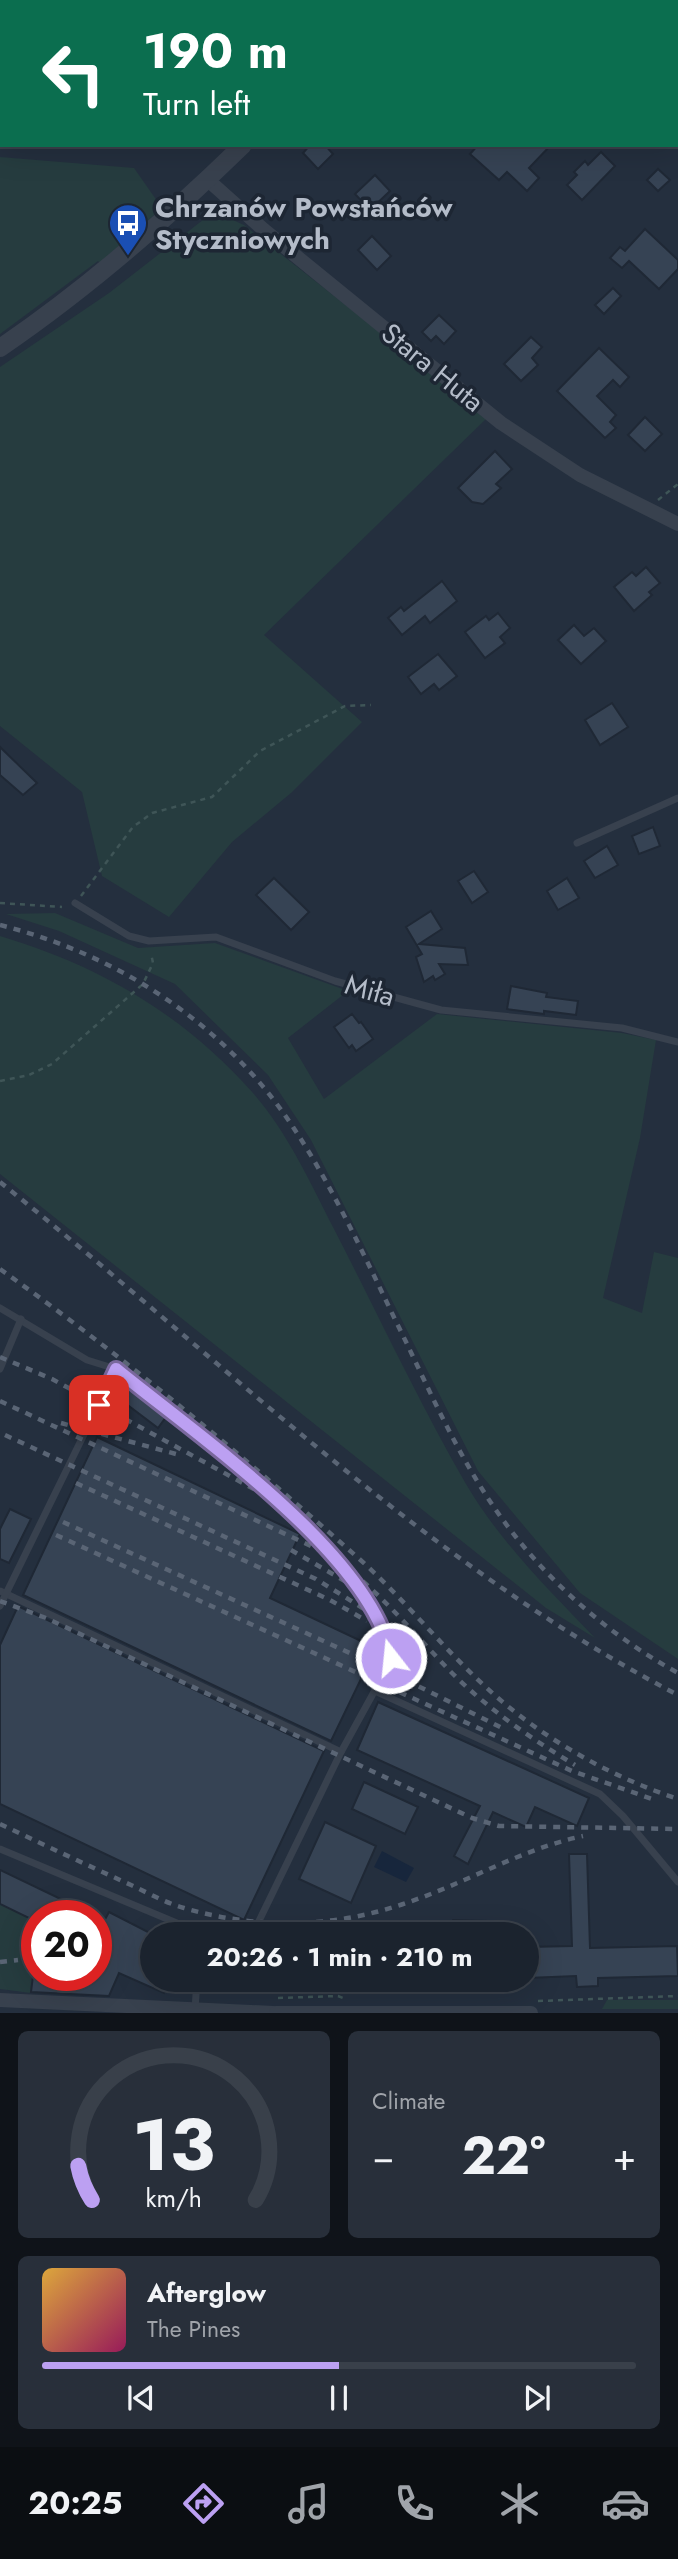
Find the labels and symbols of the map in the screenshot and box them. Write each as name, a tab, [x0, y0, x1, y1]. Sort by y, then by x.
place label: Chrzanów Powstańców Styczniowych	[155, 187, 453, 260]
bus stop icon: Chrzanów Powstańców Styczniowych	[107, 202, 149, 257]
street label: Stara Huta	[372, 313, 493, 422]
street label: Miła	[340, 964, 399, 1017]
pin	[69, 1375, 129, 1435]
position arrow	[354, 1621, 428, 1695]
speed limit sign: 20	[21, 1900, 112, 1991]

